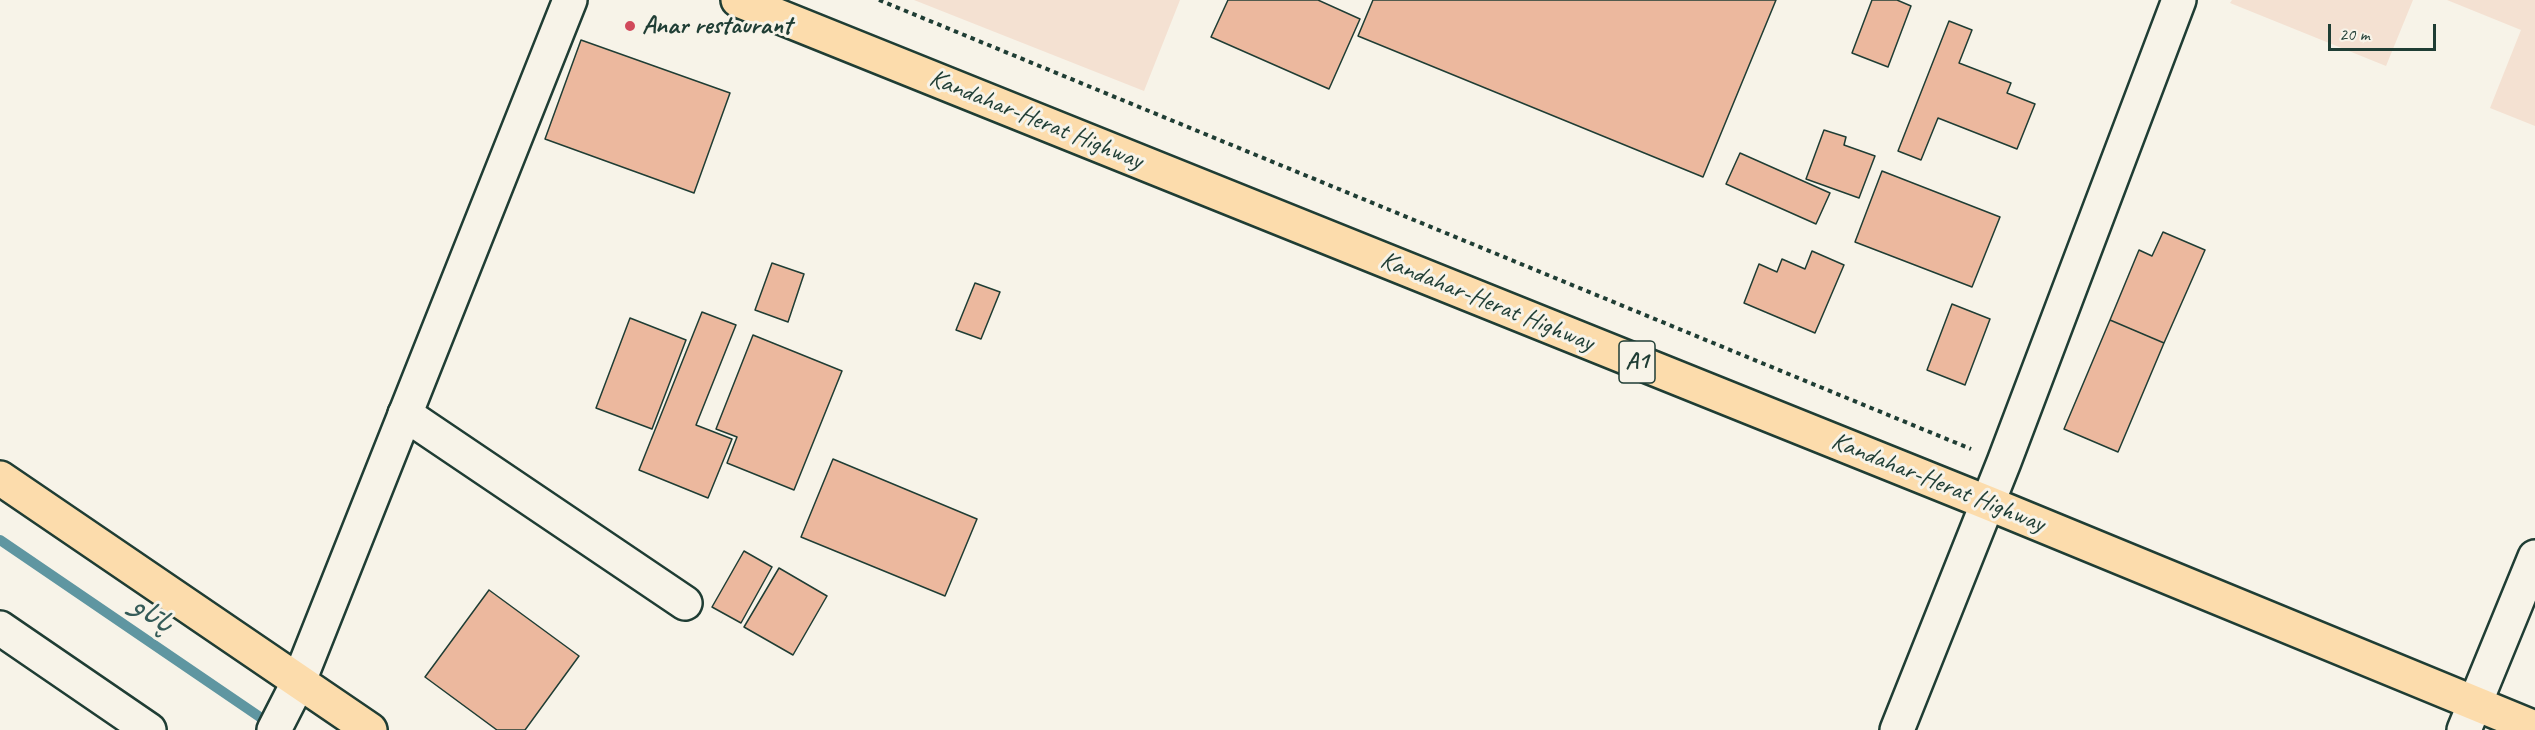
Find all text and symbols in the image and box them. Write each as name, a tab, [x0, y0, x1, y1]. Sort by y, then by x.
place label: Anar restaurant	[642, 10, 792, 42]
scale bar	[2331, 12, 2439, 50]
marker: Anar restaurant	[623, 19, 637, 33]
text: 20 m	[2339, 23, 2370, 45]
street label: Kandahar-Herat Highway	[925, 63, 1147, 177]
street label: Kandahar-Herat Highway	[1376, 245, 1598, 359]
road number: A1	[1619, 341, 1655, 383]
street label: Kandahar-Herat Highway	[1827, 426, 2049, 540]
water label: پاتاو	[125, 591, 179, 641]

